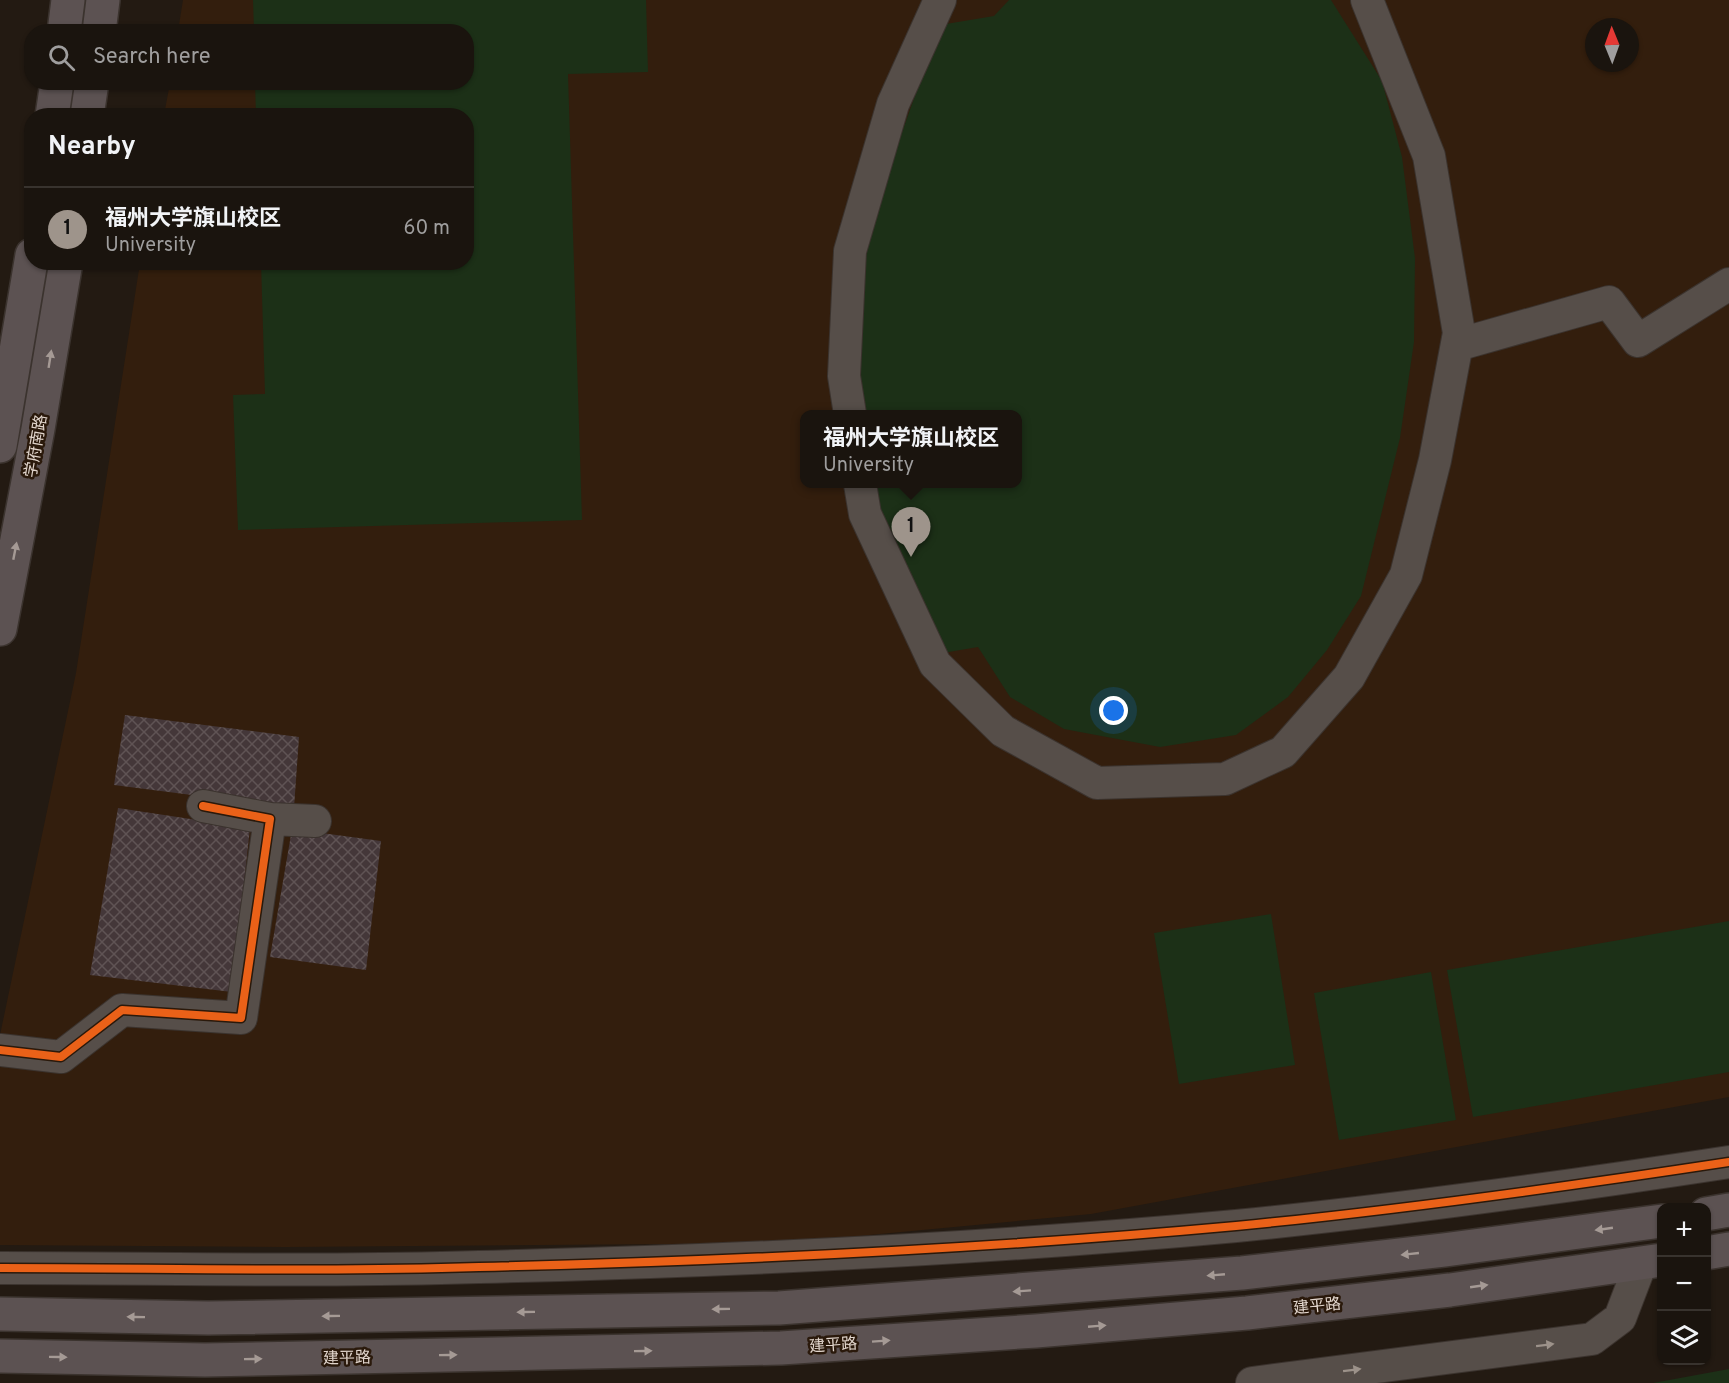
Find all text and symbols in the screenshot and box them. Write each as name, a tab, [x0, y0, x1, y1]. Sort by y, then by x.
north arrow	[1585, 18, 1639, 72]
search box	[24, 24, 474, 90]
icon: search	[45, 41, 78, 74]
text: Search here	[93, 44, 211, 71]
text: Nearby	[48, 131, 136, 164]
text: 福州大学旗山校区	[105, 206, 281, 233]
text: 1	[64, 216, 72, 242]
text: 60 m	[404, 216, 450, 242]
text: University	[105, 233, 196, 259]
one-way arrow	[45, 350, 54, 369]
popup	[800, 410, 1022, 488]
street label: 学府南路	[22, 413, 52, 480]
text: 福州大学旗山校区	[823, 426, 999, 453]
text: University	[823, 453, 914, 479]
pin: 1	[892, 508, 930, 557]
one-way arrow	[11, 542, 20, 561]
your location	[1099, 696, 1128, 725]
map controls	[1657, 1203, 1711, 1365]
button: +	[1657, 1203, 1711, 1257]
one-way arrow	[1594, 1224, 1613, 1234]
one-way arrow	[1401, 1249, 1420, 1259]
button: −	[1657, 1257, 1711, 1311]
one-way arrow	[1207, 1270, 1226, 1280]
one-way arrow	[1469, 1281, 1488, 1290]
one-way arrow	[1012, 1287, 1031, 1296]
street label: 建平路	[1292, 1295, 1342, 1319]
one-way arrow	[711, 1304, 730, 1314]
one-way arrow	[516, 1308, 535, 1317]
one-way arrow	[321, 1311, 340, 1321]
button: layers	[1657, 1311, 1711, 1365]
one-way arrow	[126, 1312, 145, 1321]
one-way arrow	[1087, 1321, 1106, 1330]
street label: 建平路	[808, 1334, 858, 1358]
one-way arrow	[872, 1336, 891, 1346]
one-way arrow	[1536, 1341, 1555, 1350]
one-way arrow	[634, 1346, 653, 1356]
street label: 建平路	[323, 1349, 371, 1369]
one-way arrow	[439, 1350, 458, 1360]
one-way arrow	[49, 1352, 68, 1362]
one-way arrow	[244, 1355, 263, 1364]
one-way arrow	[1342, 1365, 1361, 1375]

